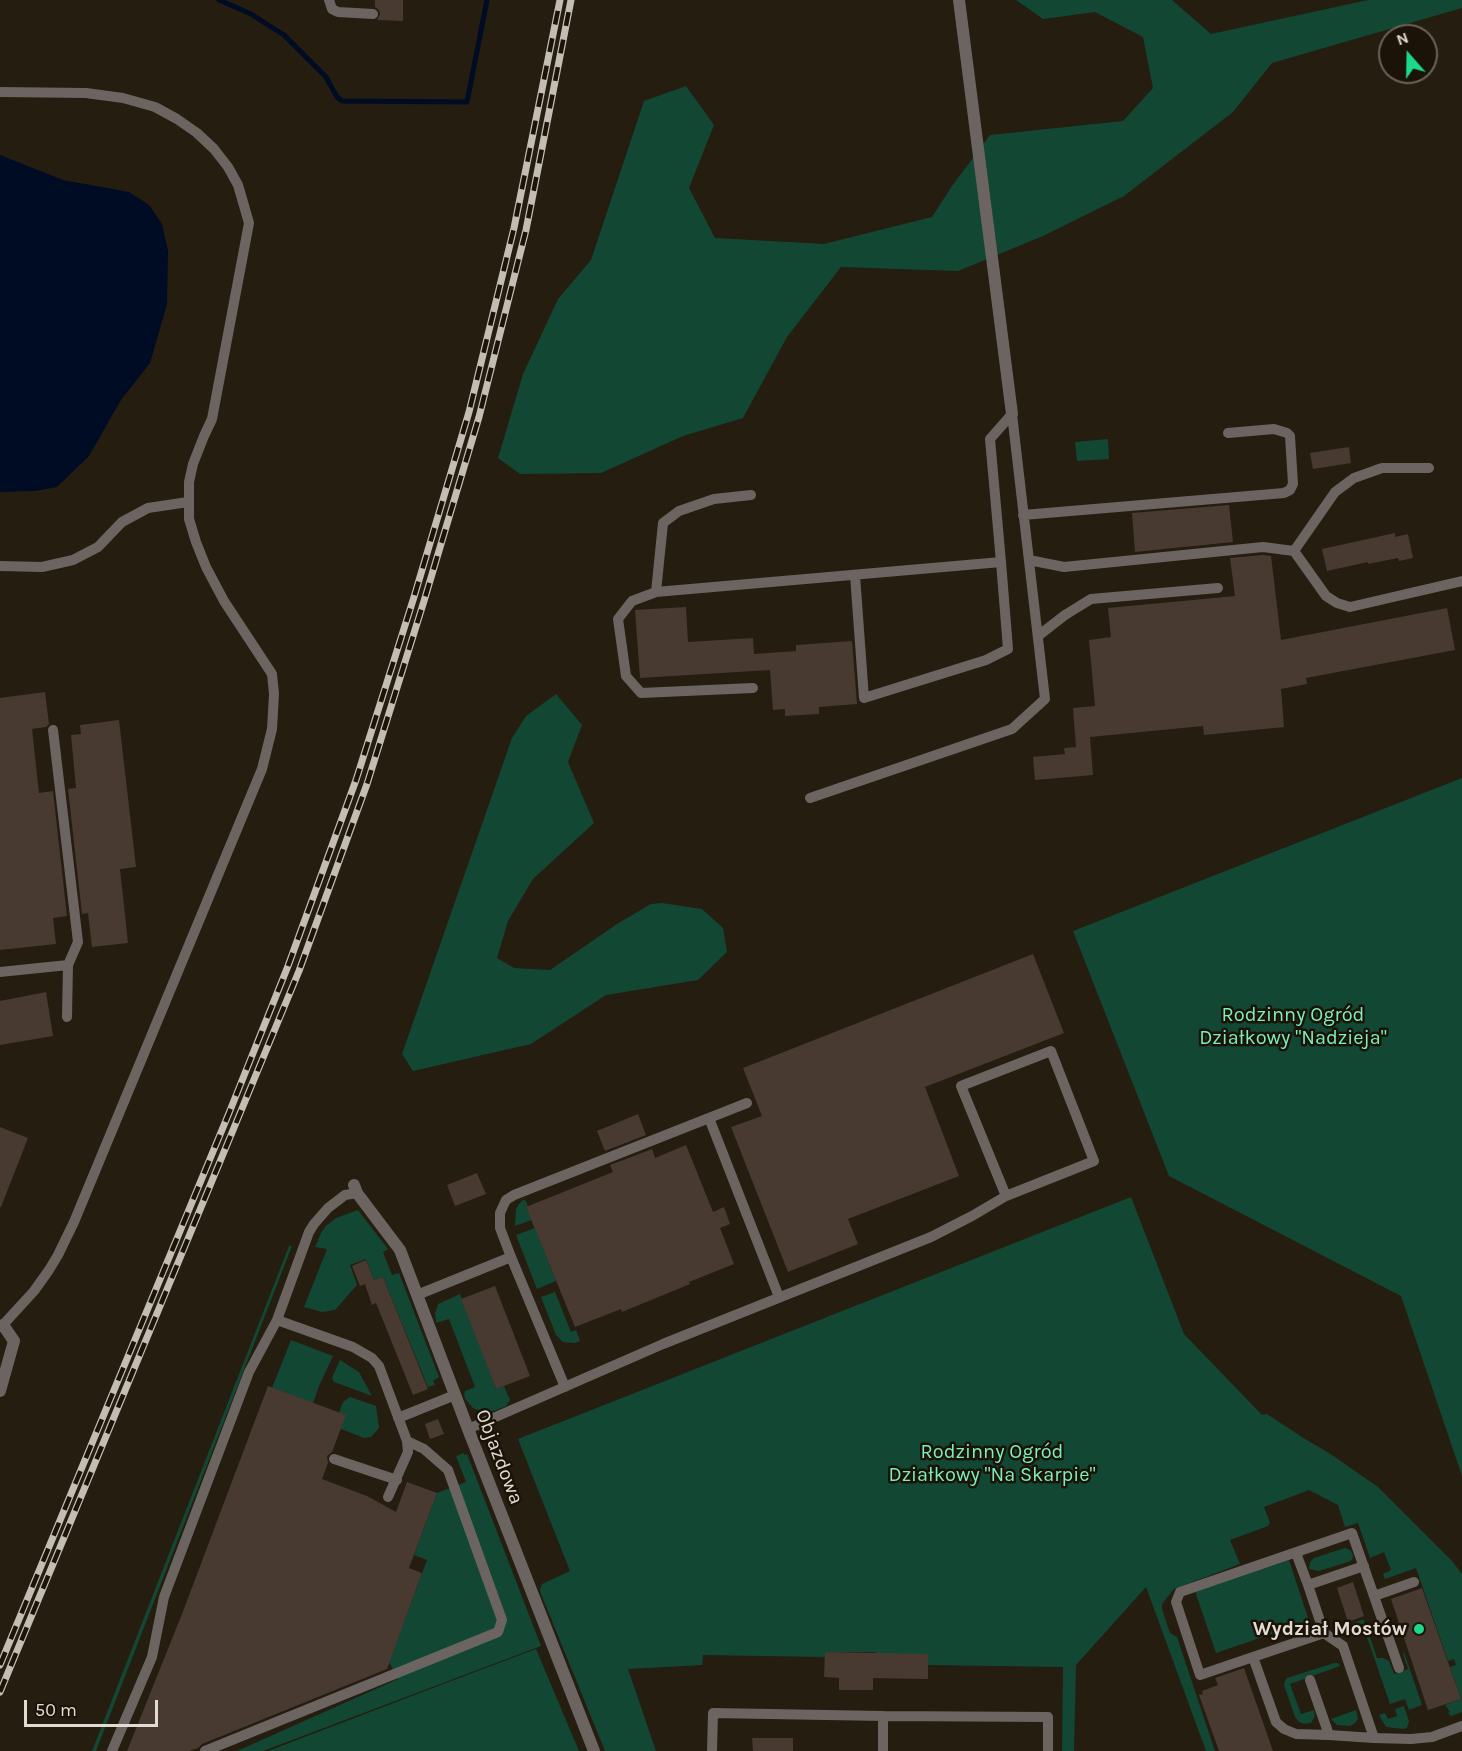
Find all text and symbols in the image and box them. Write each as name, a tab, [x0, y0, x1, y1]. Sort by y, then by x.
north arrow	[1378, 24, 1438, 84]
text: N	[1394, 28, 1411, 49]
park label: Rodzinny Ogród Działkowy "Nadzieja"	[1199, 1003, 1387, 1050]
street label: Objazdowa	[470, 1406, 528, 1508]
park label: Rodzinny Ogród Działkowy "Na Skarpie"	[888, 1440, 1096, 1487]
place label: Wydział Mostów	[1253, 1617, 1407, 1641]
marker: Wydział Mostów	[1412, 1622, 1426, 1636]
scale bar	[27, 1688, 160, 1726]
text: 50 m	[35, 1699, 77, 1721]

